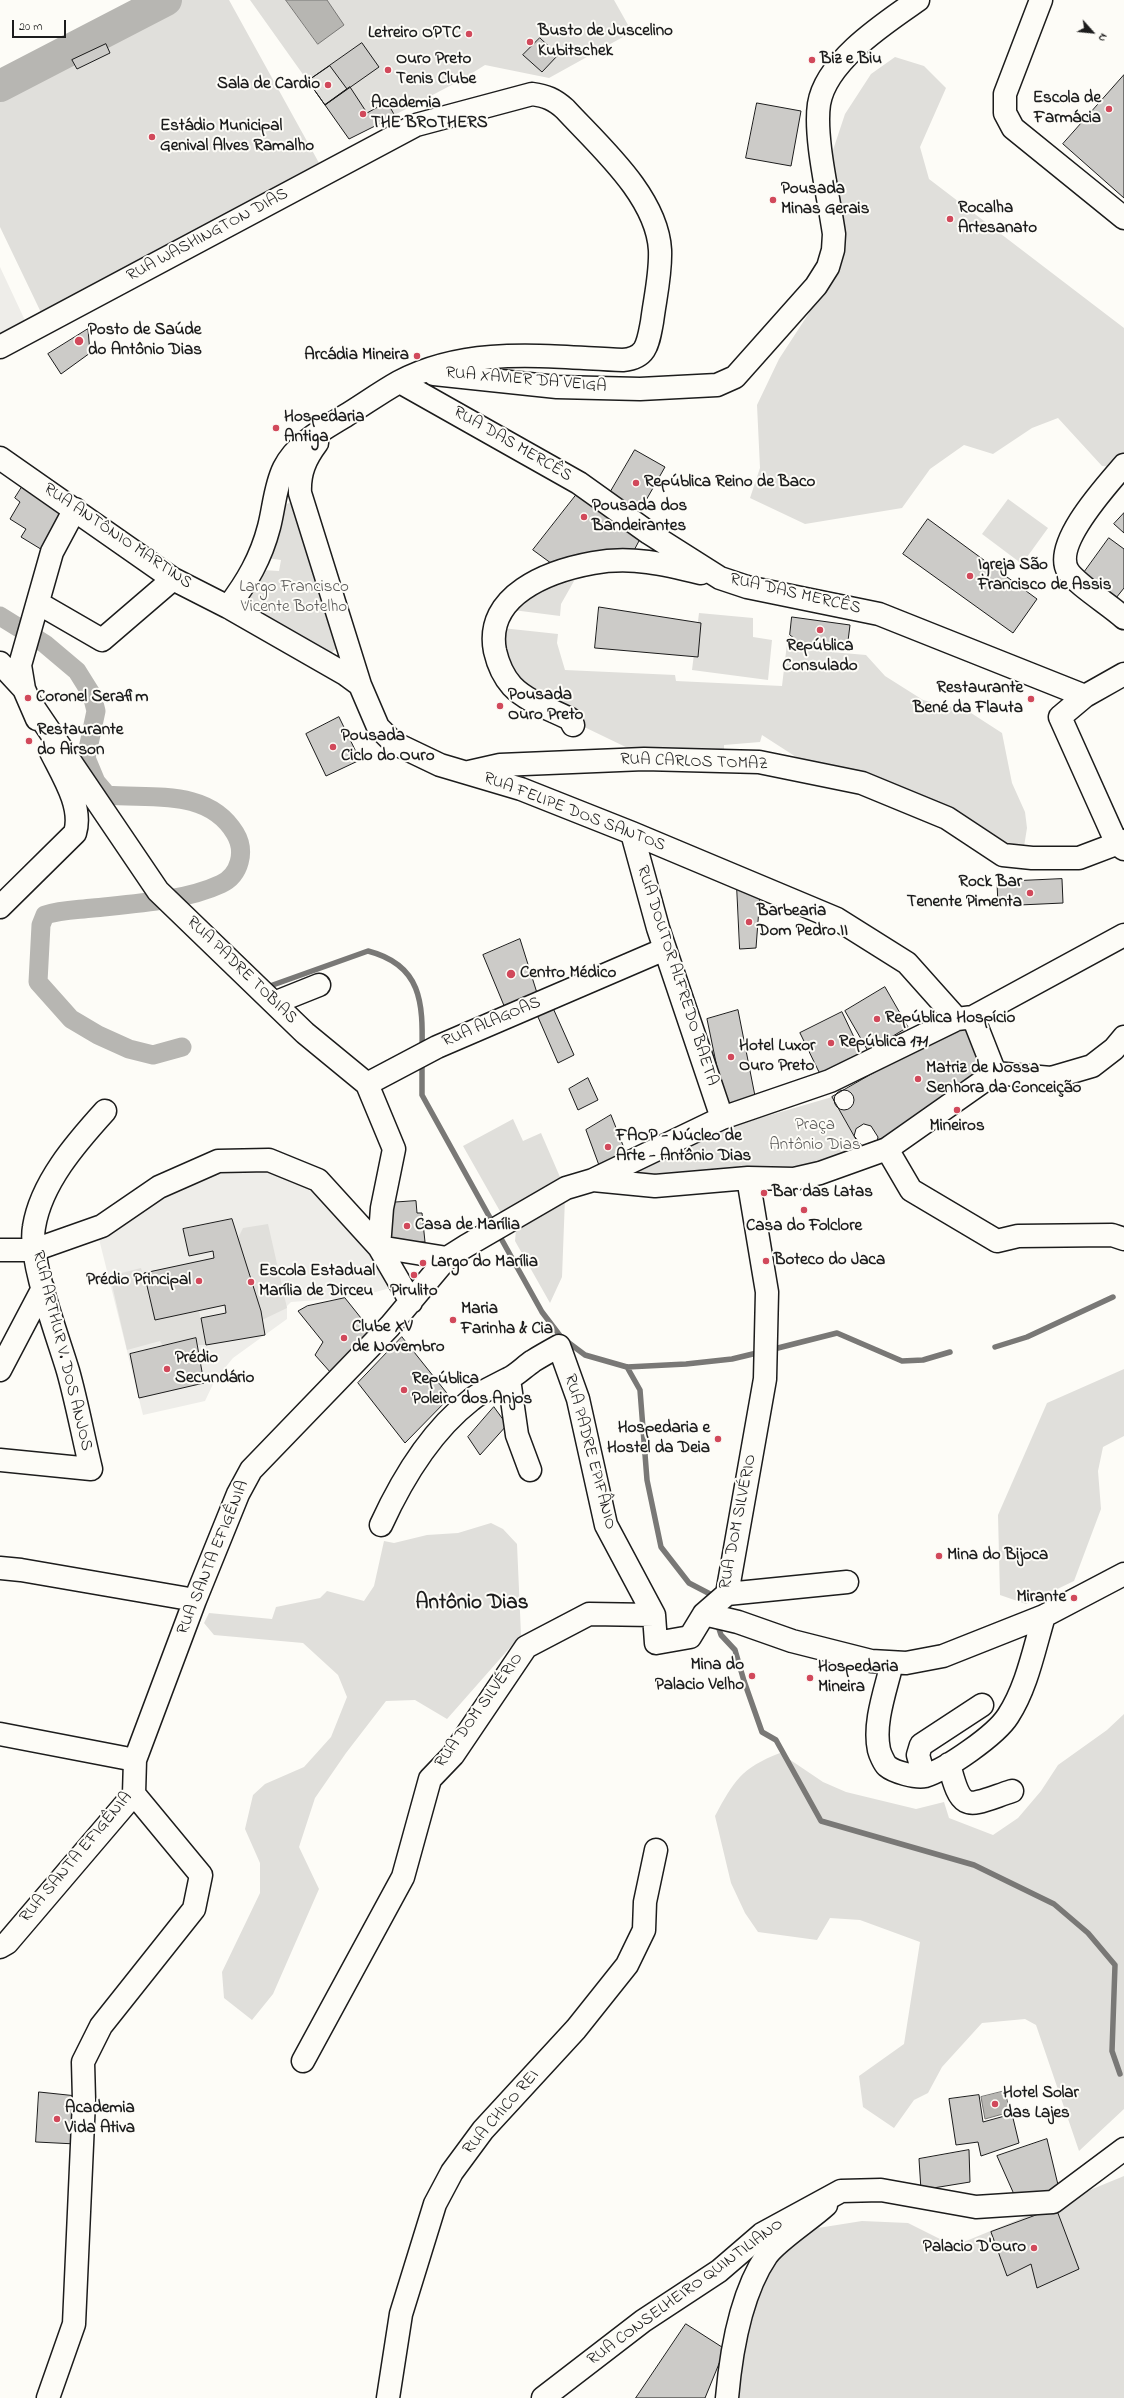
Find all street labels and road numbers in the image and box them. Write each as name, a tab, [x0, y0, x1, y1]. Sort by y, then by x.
street label: RUA WASHINGTON DIAS	[124, 185, 292, 287]
street label: RUA XAVIER DA VEIGA	[445, 364, 607, 398]
street label: RUA DAS MERCÊS	[449, 403, 575, 487]
street label: RUA ANTÔNIO MARTINS	[39, 480, 195, 594]
street label: RUA DAS MERCÊS	[728, 570, 862, 620]
street label: RUA CARLOS TOMAZ	[620, 750, 768, 776]
street label: RUA FELIPE DOS SANTOS	[480, 769, 668, 857]
street label: RUA DOUTOR ALFREDO BAETA	[631, 863, 721, 1089]
street label: RUA PADRE TOBIAS	[181, 913, 301, 1029]
street label: RUA ALAGOAS	[440, 993, 544, 1053]
street label: RUA ARTHUR V. DOS ANJOS	[26, 1249, 96, 1453]
street label: RUA PADRE EPIFÂNIO	[558, 1372, 620, 1532]
street label: RUA DOM SILVÉRIO	[716, 1453, 762, 1591]
street label: RUA SANTA EFIGÊNIA	[174, 1478, 254, 1638]
street label: RUA DOM SILVÉRIO	[431, 1650, 529, 1772]
street label: RUA SANTA EFIGÊNIA	[16, 1788, 138, 1928]
street label: RUA CHICO REI	[460, 2066, 544, 2160]
street label: RUA CONSELHEIRO QUINTILIANO	[584, 2215, 788, 2371]

